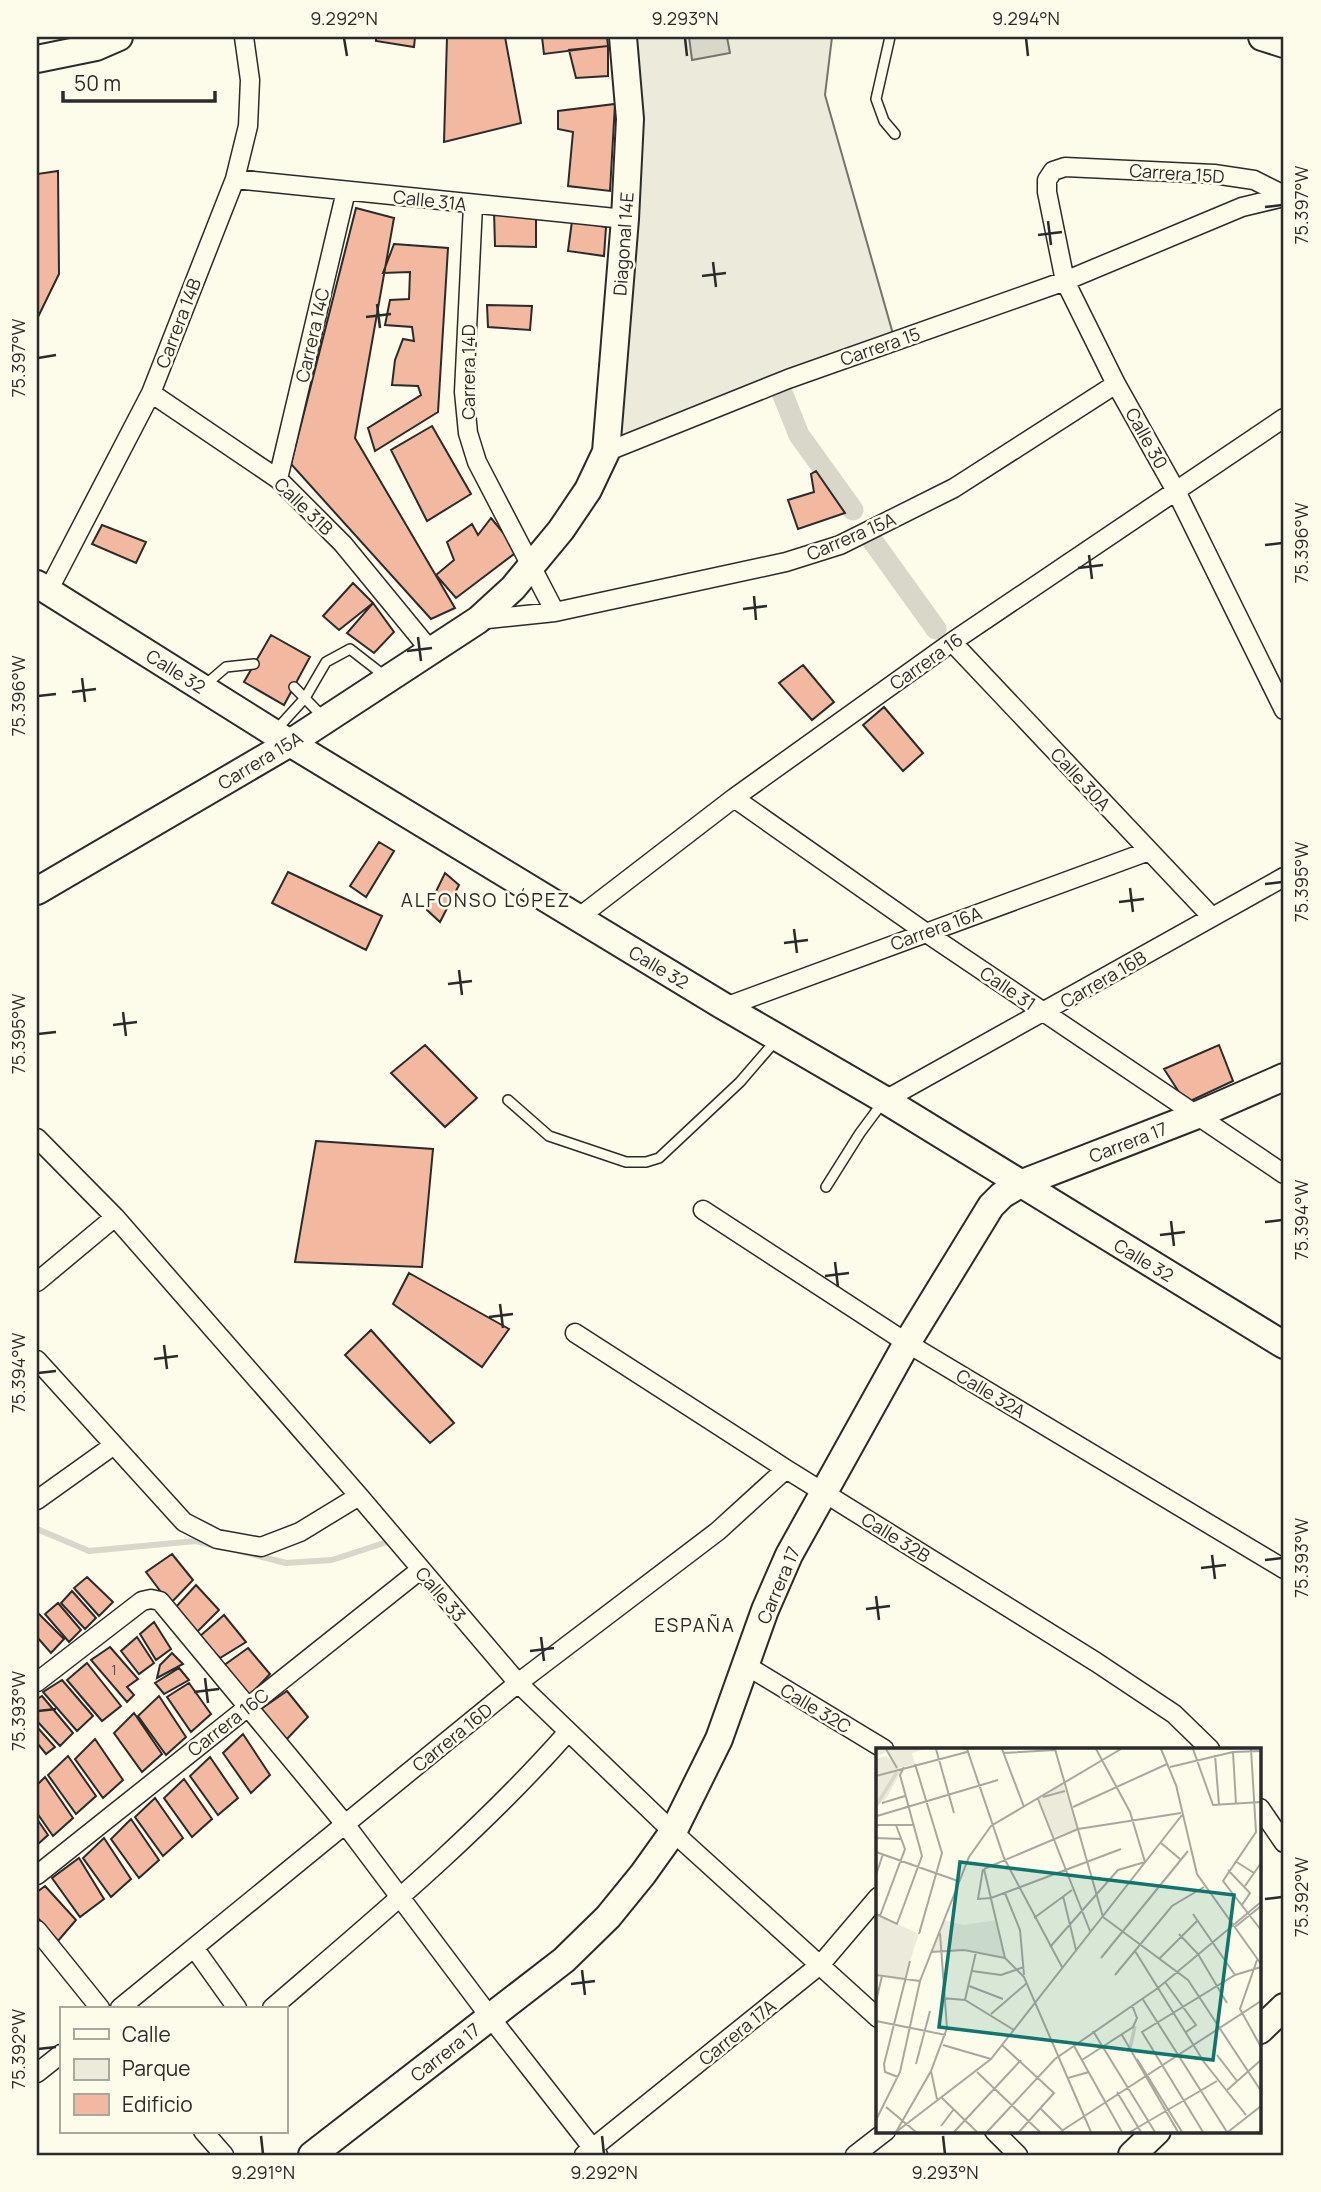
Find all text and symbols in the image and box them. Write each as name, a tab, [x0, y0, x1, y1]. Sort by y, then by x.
text: 9.292°N	[310, 6, 378, 30]
text: 9.293°N	[651, 6, 719, 30]
text: 9.294°N	[992, 6, 1060, 30]
scale bar	[63, 60, 215, 104]
text: 50 m	[74, 69, 121, 97]
street label: Carrera 15D	[1129, 158, 1225, 188]
text: 75.397°W	[1289, 165, 1313, 244]
street label: Calle 31A	[392, 184, 469, 216]
street label: Diagonal 14E	[607, 191, 639, 297]
street label: Carrera 14B	[150, 275, 206, 371]
street label: Carrera 14C	[289, 285, 335, 385]
text: 75.397°W	[6, 318, 30, 397]
street label: Carrera 15	[837, 321, 923, 371]
street label: Carrera 14D	[456, 324, 480, 420]
street label: Calle 30	[1120, 403, 1174, 473]
street label: Calle 31B	[269, 472, 339, 540]
text: 75.396°W	[1289, 502, 1313, 584]
street label: Carrera 15A	[803, 506, 900, 566]
street label: Carrera 16	[885, 627, 967, 695]
street label: Calle 32	[142, 643, 210, 699]
text: 75.396°W	[6, 655, 30, 737]
street label: Carrera 15A	[213, 725, 307, 795]
street label: Calle 30A	[1046, 742, 1117, 816]
text: 75.395°W	[1289, 842, 1313, 922]
district label: ALFONSO LÓPEZ	[401, 887, 571, 913]
street label: Carrera 16A	[887, 900, 986, 956]
street label: Calle 32	[625, 940, 693, 994]
street label: Carrera 16B	[1056, 945, 1150, 1013]
street label: Calle 31	[975, 961, 1041, 1015]
text: 75.395°W	[6, 994, 30, 1074]
street label: Carrera 17	[1085, 1116, 1171, 1168]
text: 75.394°W	[1289, 1180, 1313, 1260]
street label: Calle 32	[1110, 1233, 1178, 1287]
text: 75.394°W	[6, 1333, 30, 1413]
street label: Calle 32A	[952, 1363, 1031, 1423]
street label: Calle 32B	[857, 1507, 935, 1567]
text: 75.393°W	[1289, 1518, 1313, 1598]
street label: Carrera 17	[751, 1543, 805, 1627]
street label: Calle 33	[411, 1561, 471, 1627]
district label: ESPAÑA	[654, 1612, 736, 1638]
house number: 1	[111, 1660, 117, 1679]
text: 75.393°W	[6, 1671, 30, 1751]
street label: Calle 32C	[776, 1677, 856, 1739]
street label: Carrera 16C	[182, 1683, 274, 1761]
street label: Carrera 16D	[407, 1697, 497, 1777]
inset map	[876, 1748, 1262, 2132]
text: 75.392°W	[1289, 1857, 1313, 1937]
street label: Carrera 17A	[693, 1993, 781, 2070]
legend	[60, 2007, 287, 2132]
text: 75.392°W	[6, 2009, 30, 2089]
street label: Carrera 17	[405, 2017, 485, 2087]
text: Calle	[122, 2020, 171, 2048]
text: Parque	[122, 2054, 191, 2082]
text: Edificio	[122, 2090, 193, 2118]
text: 9.291°N	[231, 2160, 295, 2184]
text: 9.292°N	[570, 2160, 638, 2184]
text: 9.293°N	[911, 2160, 979, 2184]

